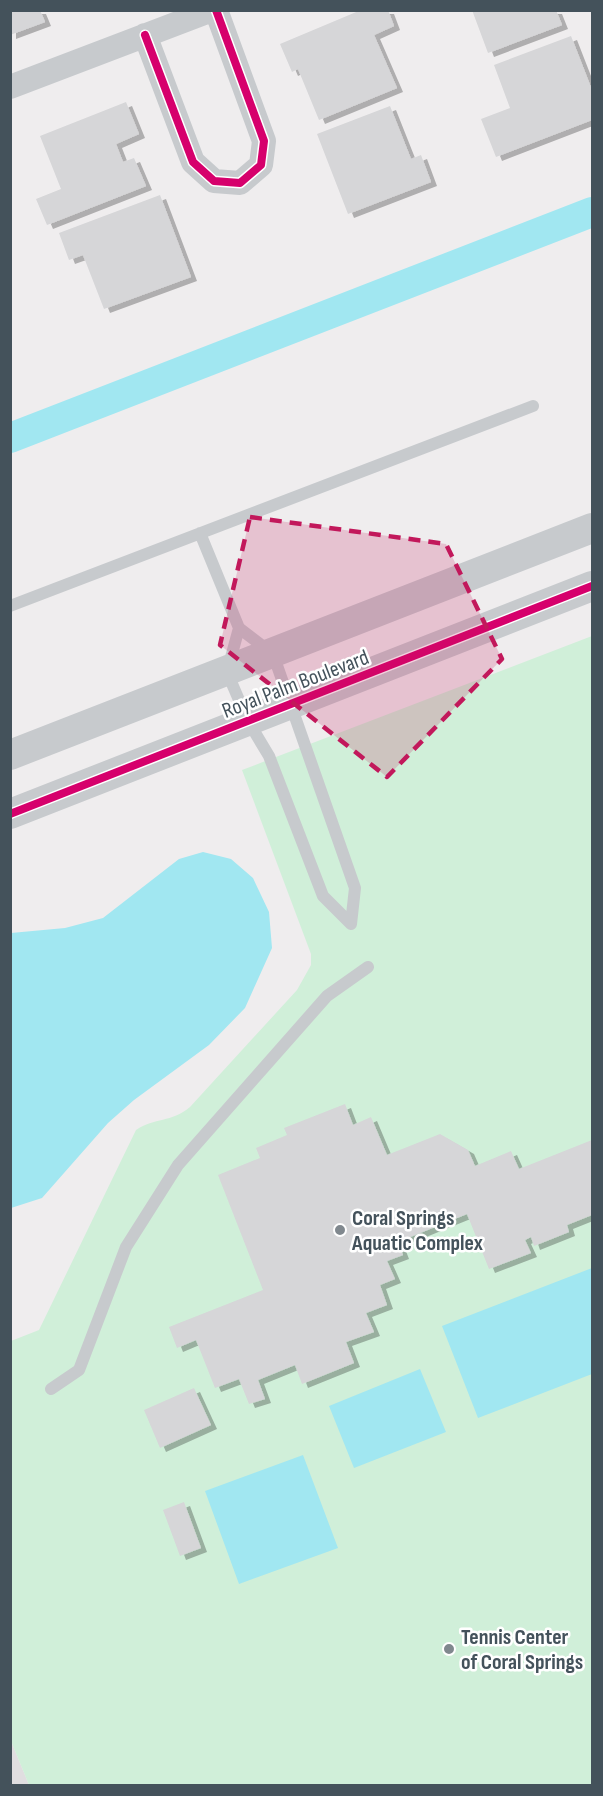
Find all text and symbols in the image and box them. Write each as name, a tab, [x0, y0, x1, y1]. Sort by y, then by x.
street label: Royal Palm Boulevard	[218, 644, 373, 725]
place label: Coral Springs Aquatic Complex	[351, 1205, 483, 1257]
marker: Coral Springs Aquatic Complex	[333, 1223, 347, 1237]
place label: Tennis Center of Coral Springs	[461, 1624, 583, 1676]
marker: Tennis Center of Coral Springs	[442, 1642, 456, 1656]

